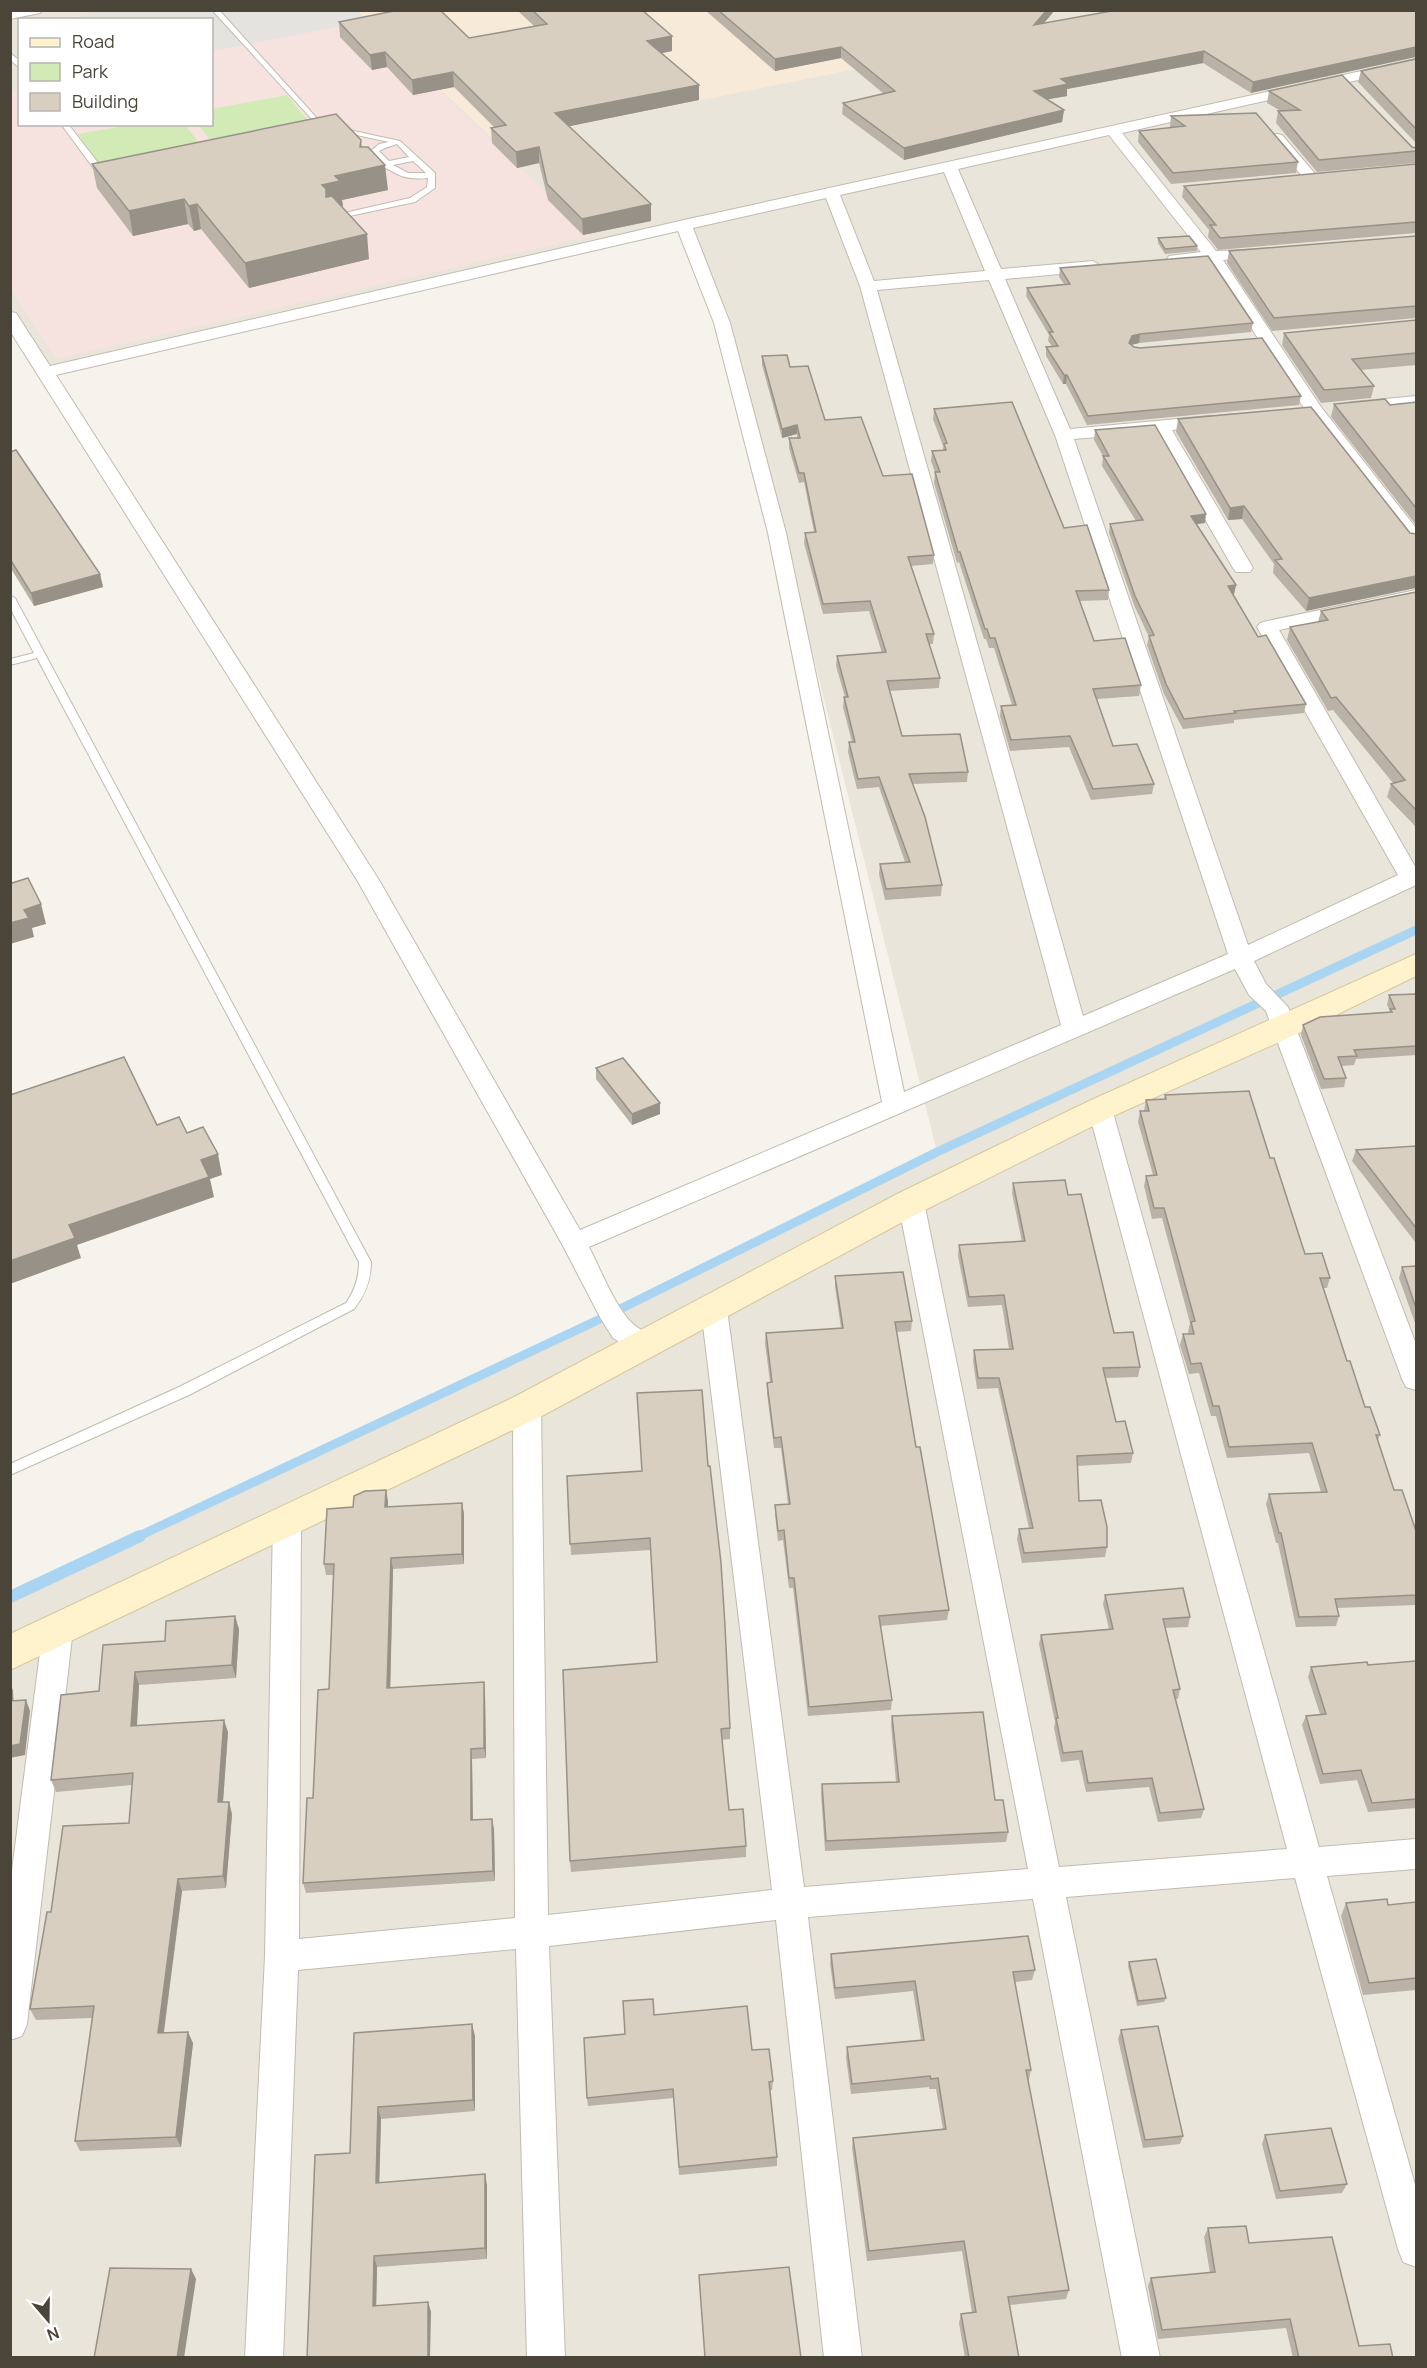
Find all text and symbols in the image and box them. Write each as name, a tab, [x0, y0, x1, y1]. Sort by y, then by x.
legend	[18, 18, 213, 126]
text: Road	[72, 29, 115, 53]
text: Park	[72, 59, 109, 83]
text: Building	[72, 89, 138, 113]
north arrow	[18, 2290, 78, 2350]
text: N	[44, 2322, 62, 2346]

